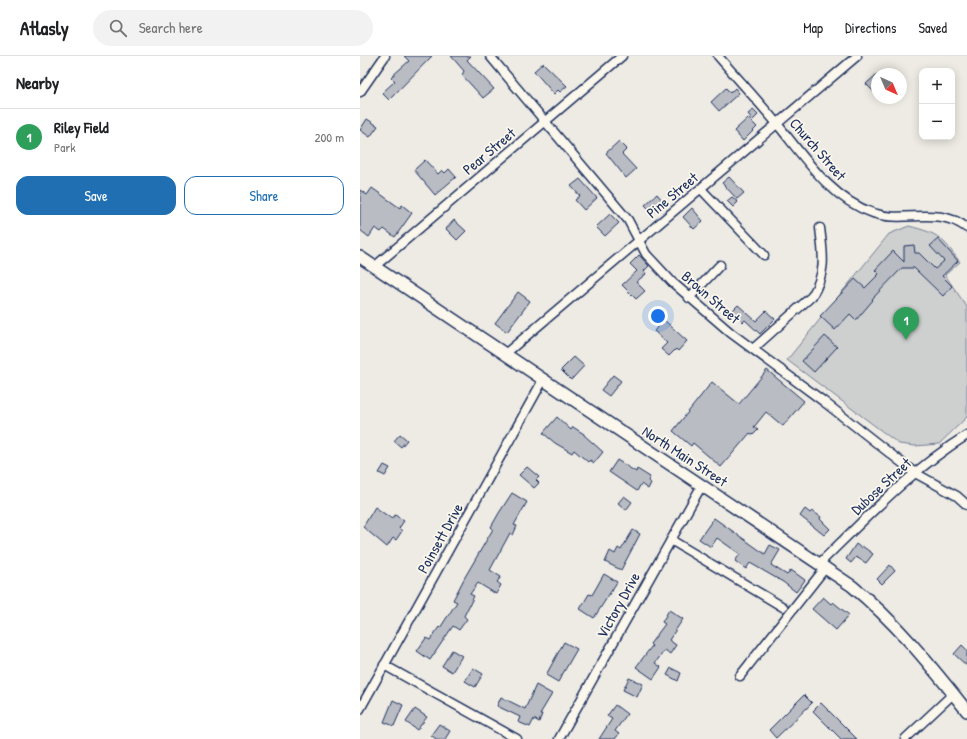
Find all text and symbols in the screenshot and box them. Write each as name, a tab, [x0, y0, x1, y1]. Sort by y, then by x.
search box	[93, 10, 373, 46]
text: Atlasly	[20, 15, 69, 41]
icon: search	[107, 17, 129, 39]
text: Search here	[139, 17, 203, 38]
text: Map	[803, 18, 823, 37]
text: Directions	[845, 18, 896, 37]
text: Saved	[918, 18, 947, 37]
north arrow	[871, 68, 907, 104]
map controls	[919, 68, 955, 140]
button: +	[919, 68, 955, 104]
text: Nearby	[16, 71, 59, 94]
button: −	[919, 104, 955, 140]
street label: Church Street	[785, 113, 852, 185]
text: Riley Field	[54, 117, 109, 138]
street label: Pear Street	[458, 122, 521, 179]
text: 1	[27, 128, 31, 146]
text: 200 m	[314, 128, 344, 146]
text: Park	[54, 138, 76, 156]
street label: Pine Street	[642, 167, 703, 223]
button: Save	[16, 176, 176, 215]
button: Share	[184, 176, 344, 215]
street label: Brown Street	[677, 266, 746, 329]
your location	[648, 306, 668, 326]
pin: 1	[893, 307, 919, 340]
street label: North Main Street	[638, 420, 733, 492]
street label: Dubose Street	[846, 452, 916, 519]
street label: Poinsett Drive	[412, 499, 468, 577]
street label: Victory Drive	[591, 568, 645, 642]

